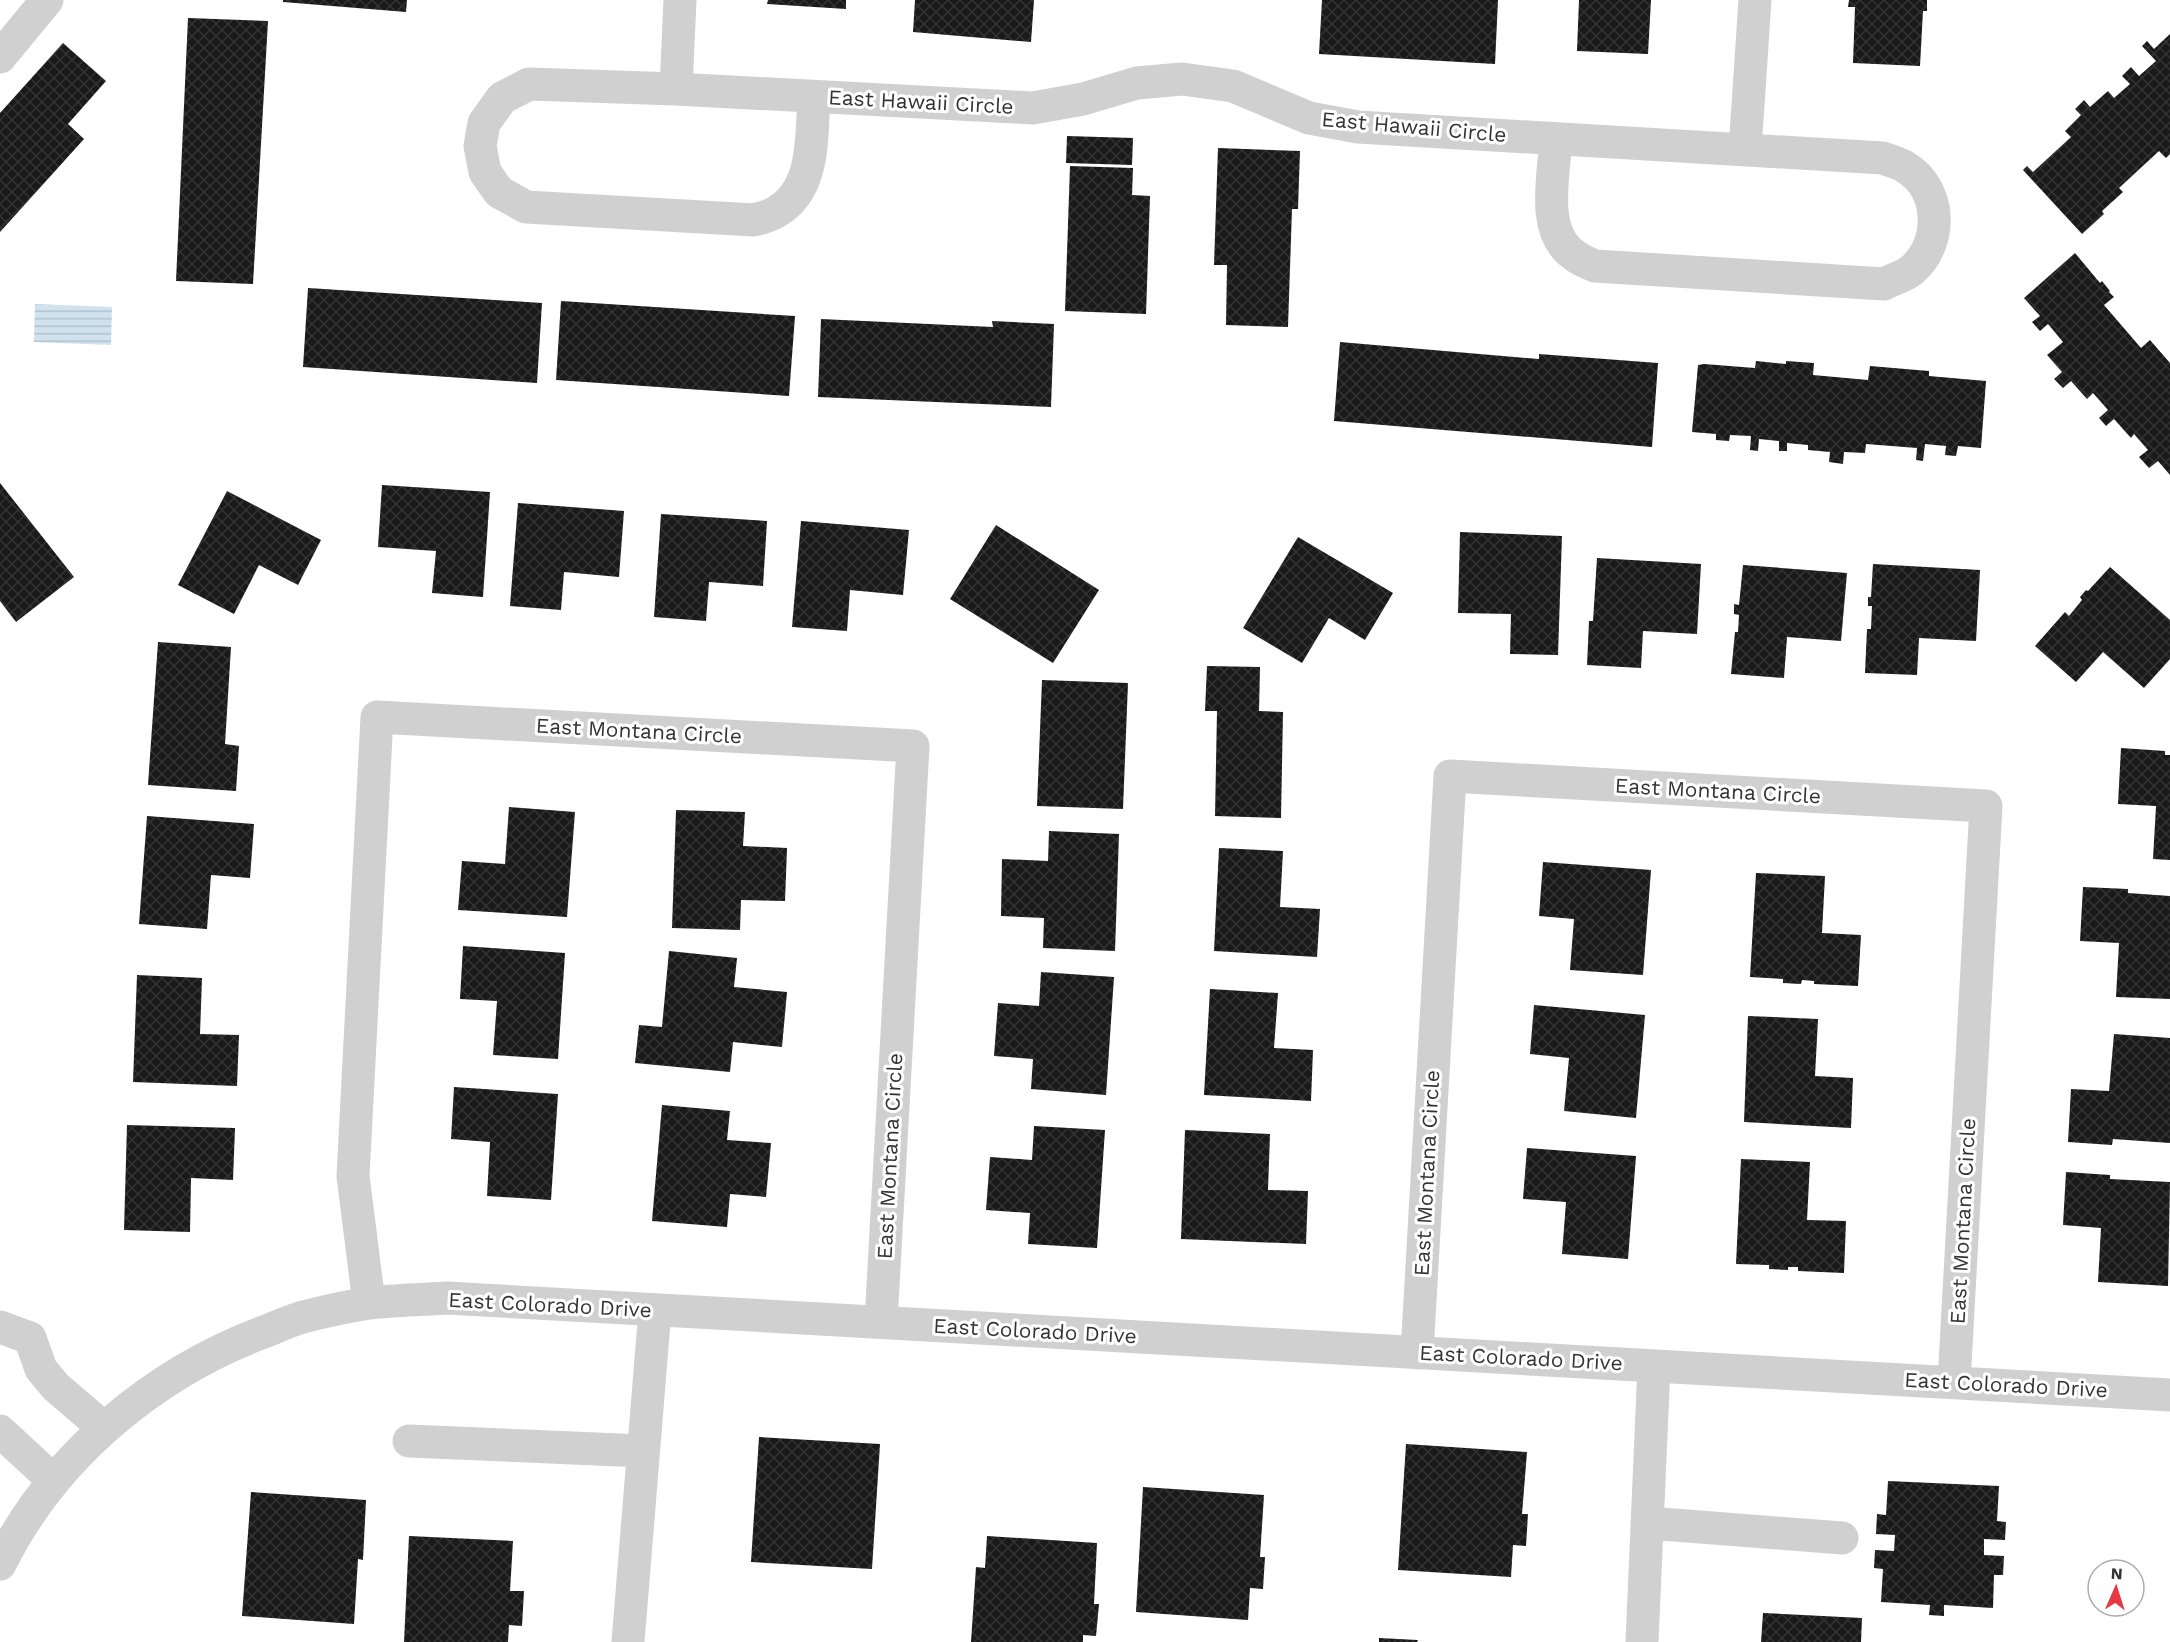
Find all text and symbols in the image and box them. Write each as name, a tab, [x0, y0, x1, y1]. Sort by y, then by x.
street label: East Hawaii Circle	[828, 84, 1014, 119]
street label: East Hawaii Circle	[1321, 106, 1507, 147]
street label: East Montana Circle	[535, 713, 743, 748]
street label: East Montana Circle	[1614, 773, 1822, 808]
street label: East Montana Circle	[872, 1052, 907, 1260]
street label: East Montana Circle	[1409, 1069, 1444, 1277]
street label: East Montana Circle	[1945, 1117, 1980, 1325]
street label: East Colorado Drive	[448, 1287, 652, 1322]
street label: East Colorado Drive	[933, 1313, 1137, 1348]
street label: East Colorado Drive	[1419, 1340, 1623, 1375]
street label: East Colorado Drive	[1904, 1367, 2108, 1402]
north arrow	[2086, 1558, 2146, 1618]
text: N	[2110, 1564, 2123, 1583]

